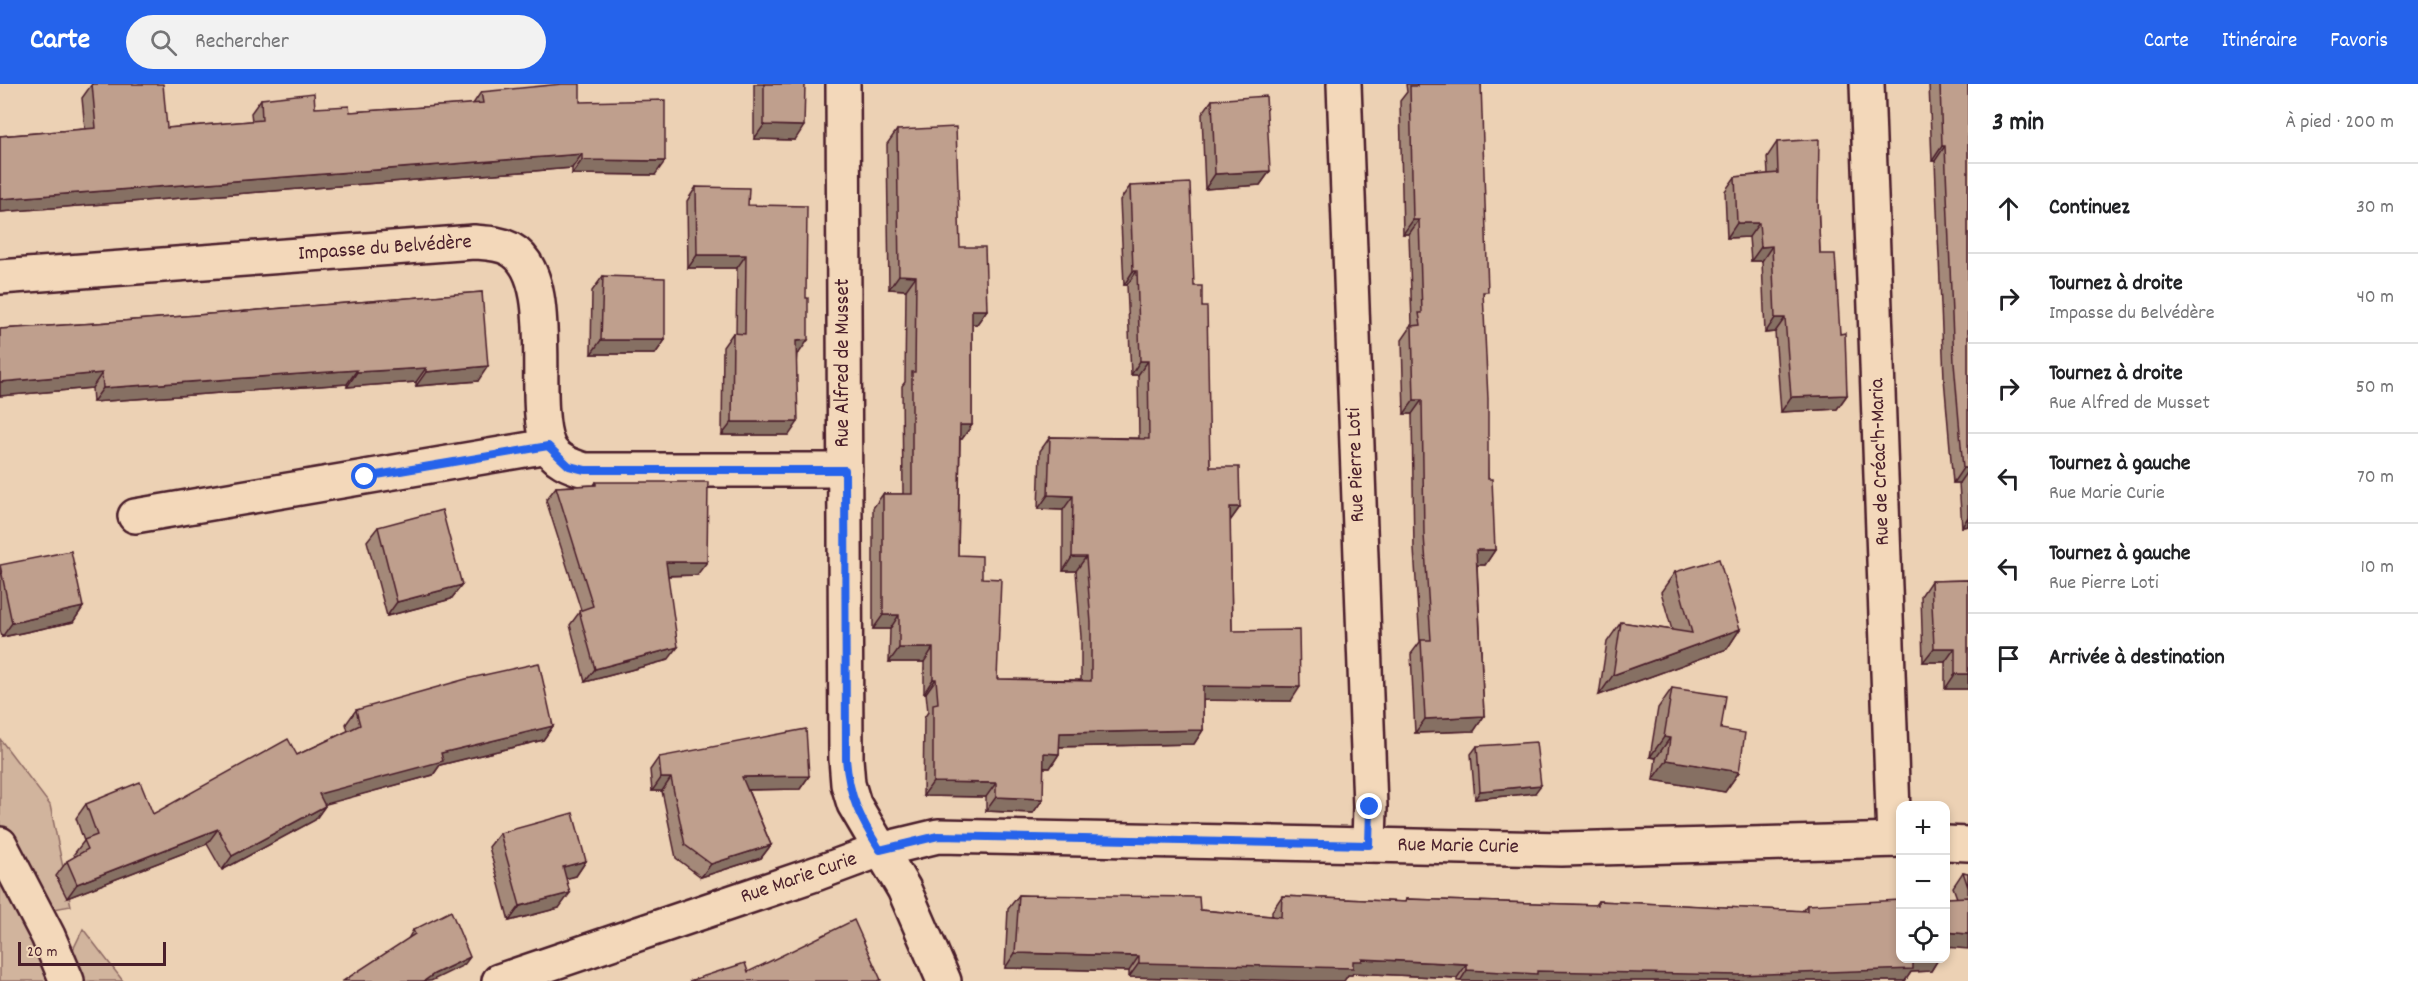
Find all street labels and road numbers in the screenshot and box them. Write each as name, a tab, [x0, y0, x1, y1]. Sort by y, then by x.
street label: Impasse du Belvédère	[297, 228, 473, 270]
street label: Rue Alfred de Musset	[829, 278, 859, 447]
street label: Rue de Créac'h-Maria	[1863, 377, 1899, 546]
street label: Rue Pierre Loti	[1340, 407, 1374, 523]
street label: Rue Marie Curie	[1397, 831, 1519, 863]
street label: Rue Marie Curie	[737, 845, 861, 913]

